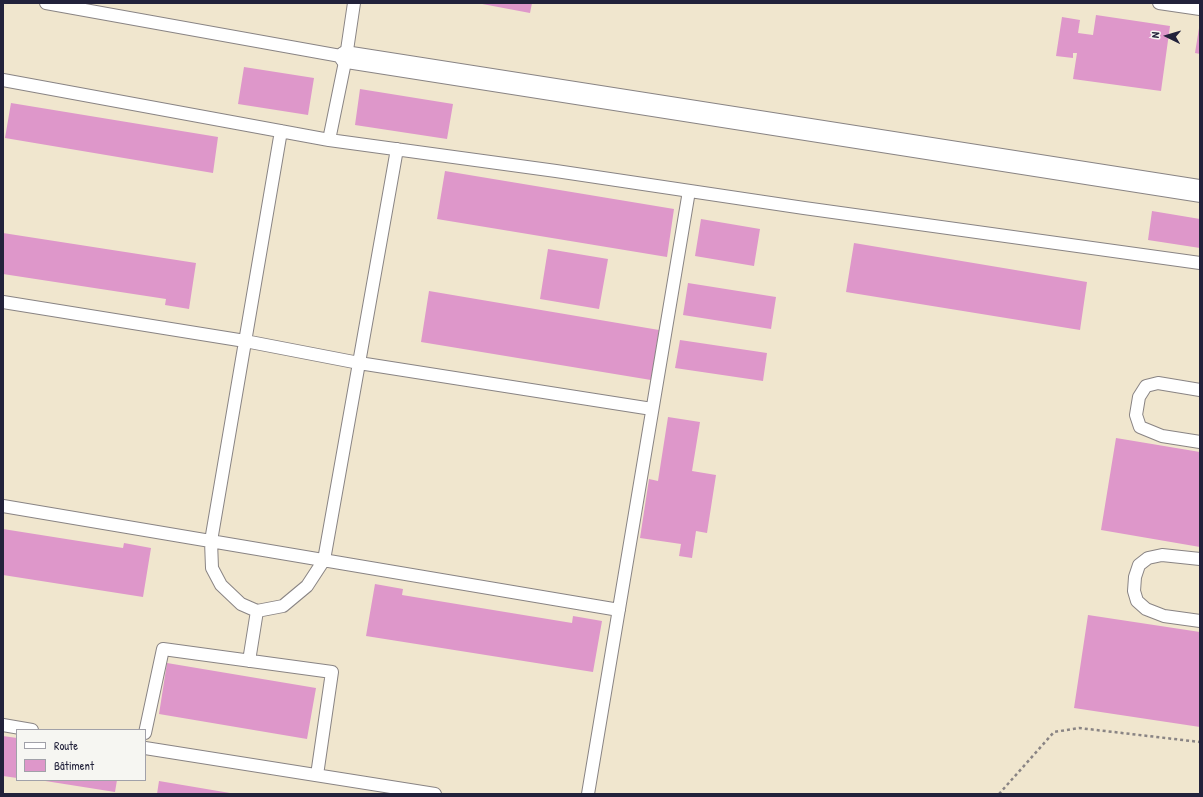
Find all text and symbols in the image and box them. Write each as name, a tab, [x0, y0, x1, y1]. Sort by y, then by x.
north arrow	[1147, 16, 1187, 56]
text: N	[1148, 31, 1162, 38]
legend	[16, 729, 146, 781]
text: Route	[54, 737, 78, 754]
text: Bâtiment	[54, 757, 94, 774]

